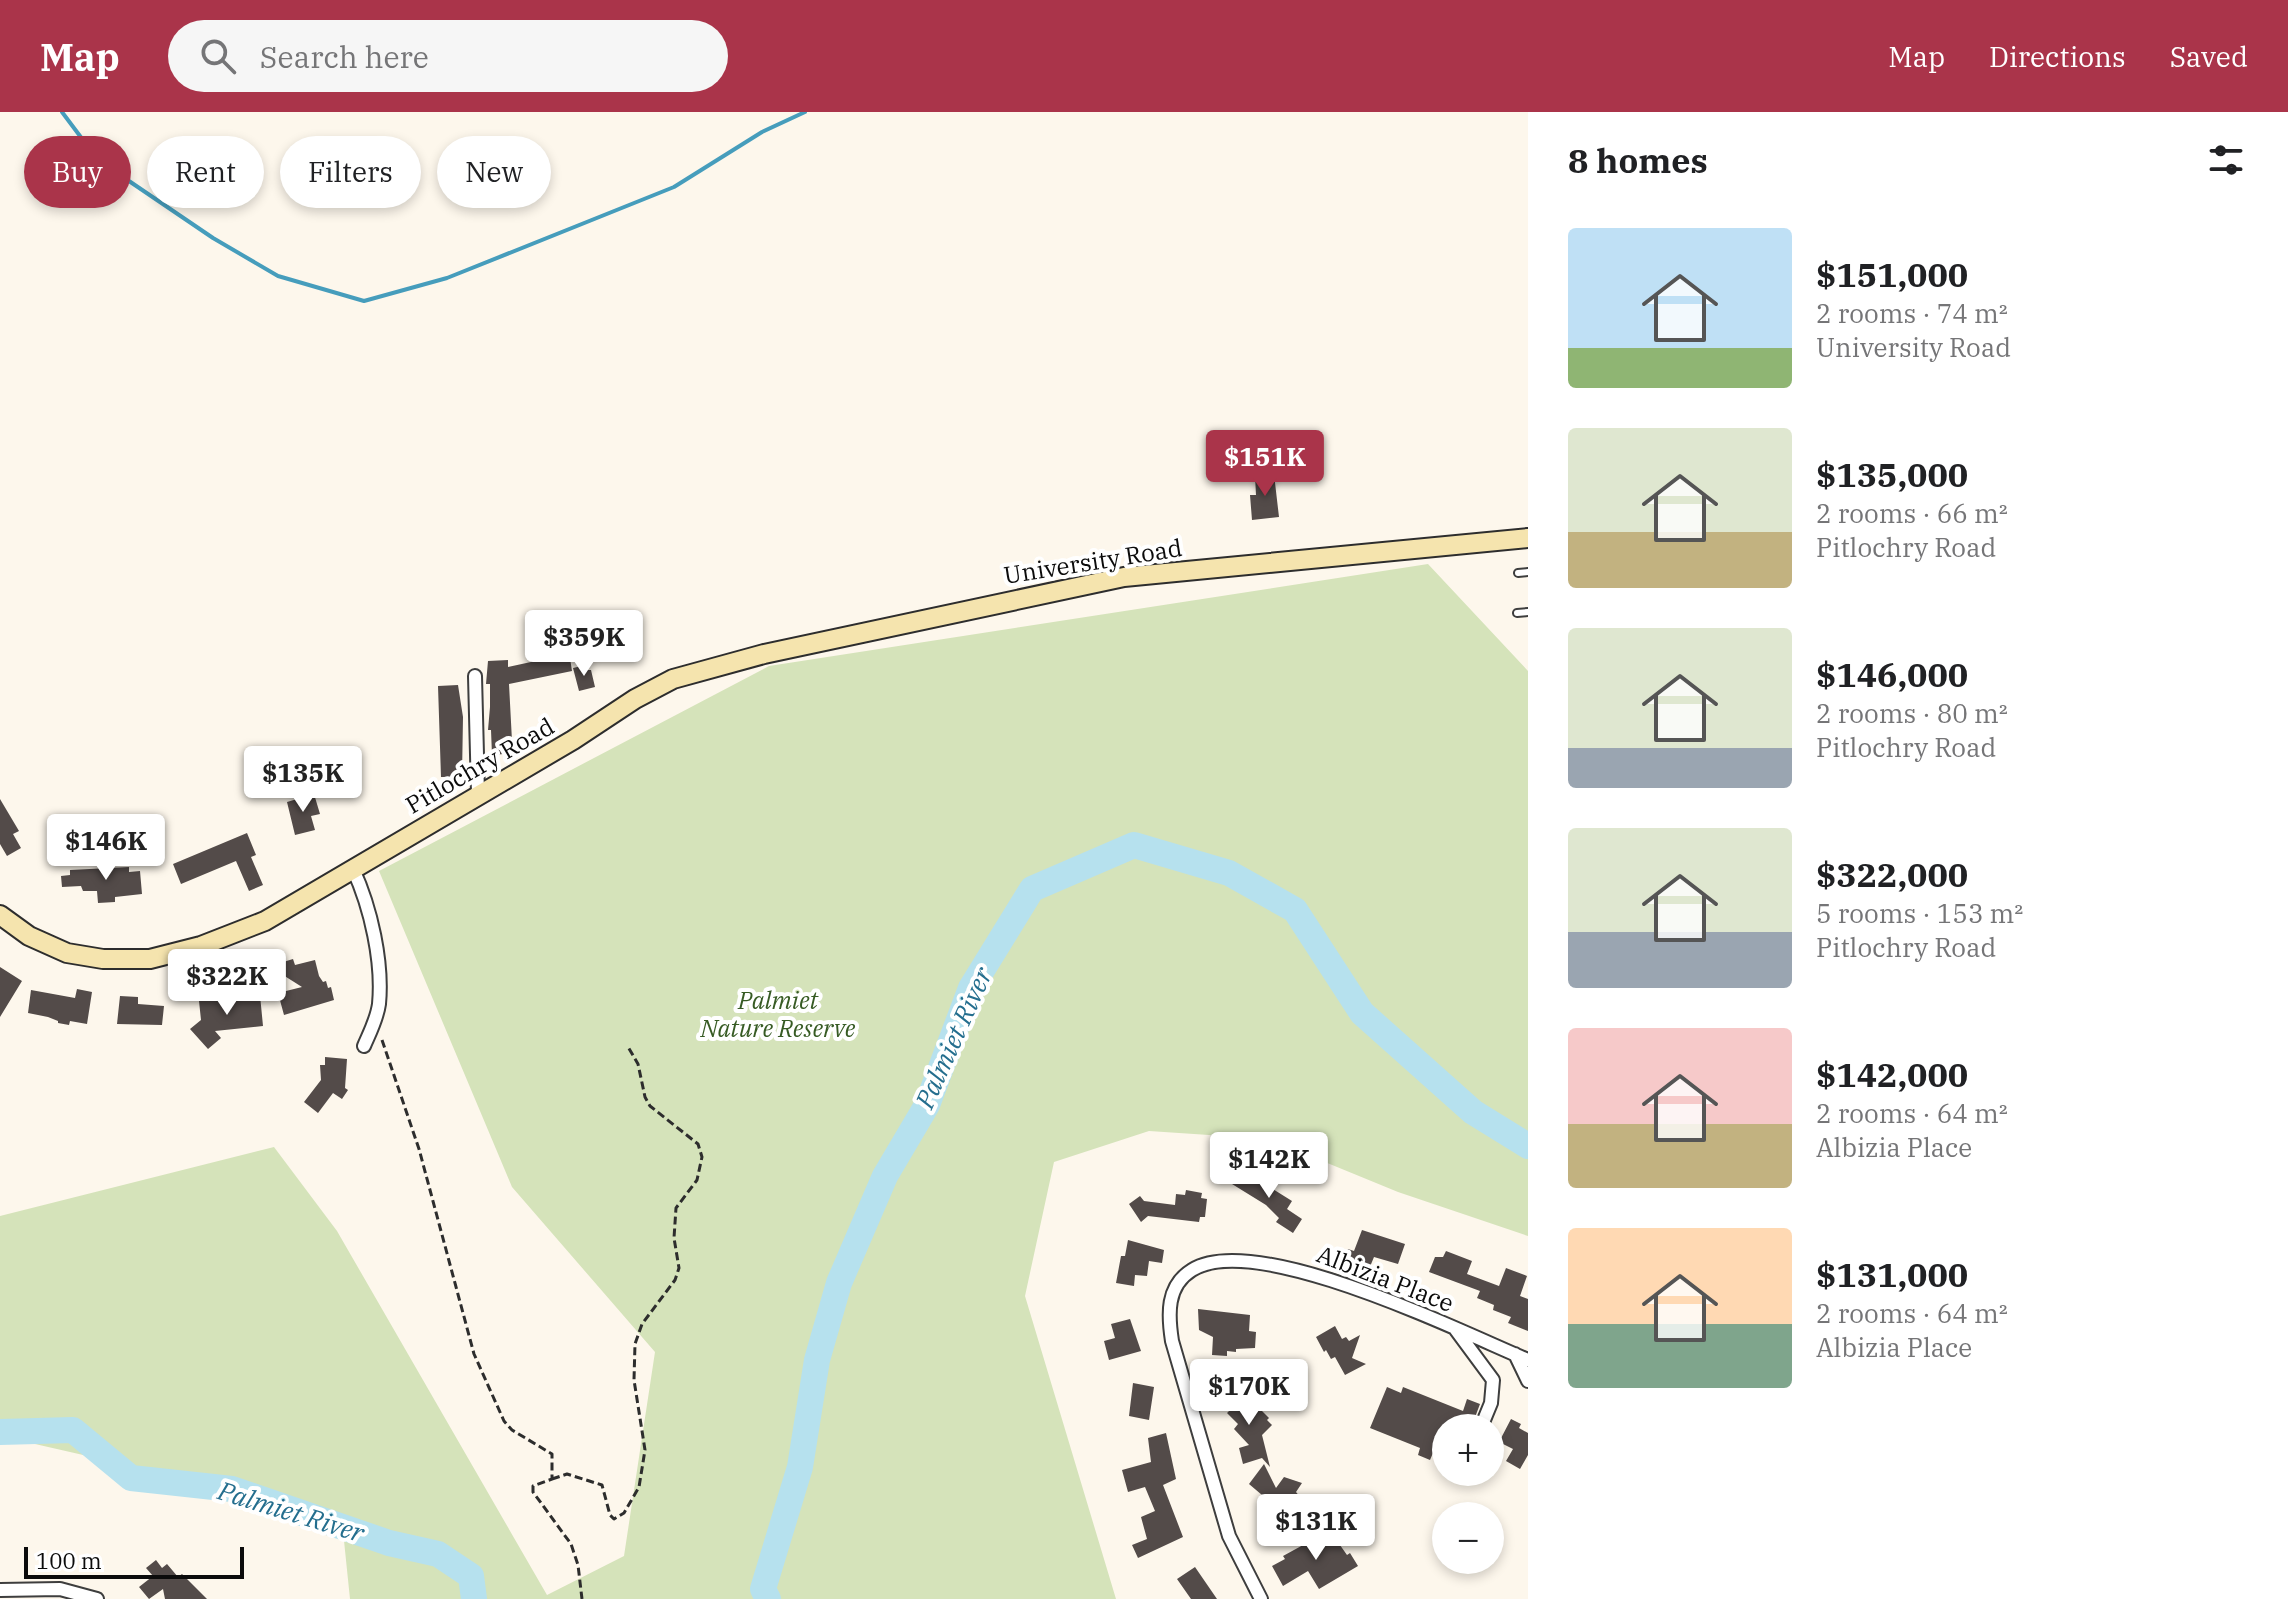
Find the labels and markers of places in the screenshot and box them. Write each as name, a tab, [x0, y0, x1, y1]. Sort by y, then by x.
pin: $151K	[1209, 430, 1321, 498]
pin: $359K	[528, 610, 640, 678]
pin: $135K	[247, 746, 359, 814]
pin: $146K	[50, 814, 162, 882]
pin: $322K	[171, 949, 283, 1017]
pin: $142K	[1213, 1132, 1325, 1200]
pin: $170K	[1193, 1359, 1305, 1427]
pin: $131K	[1260, 1494, 1372, 1562]

